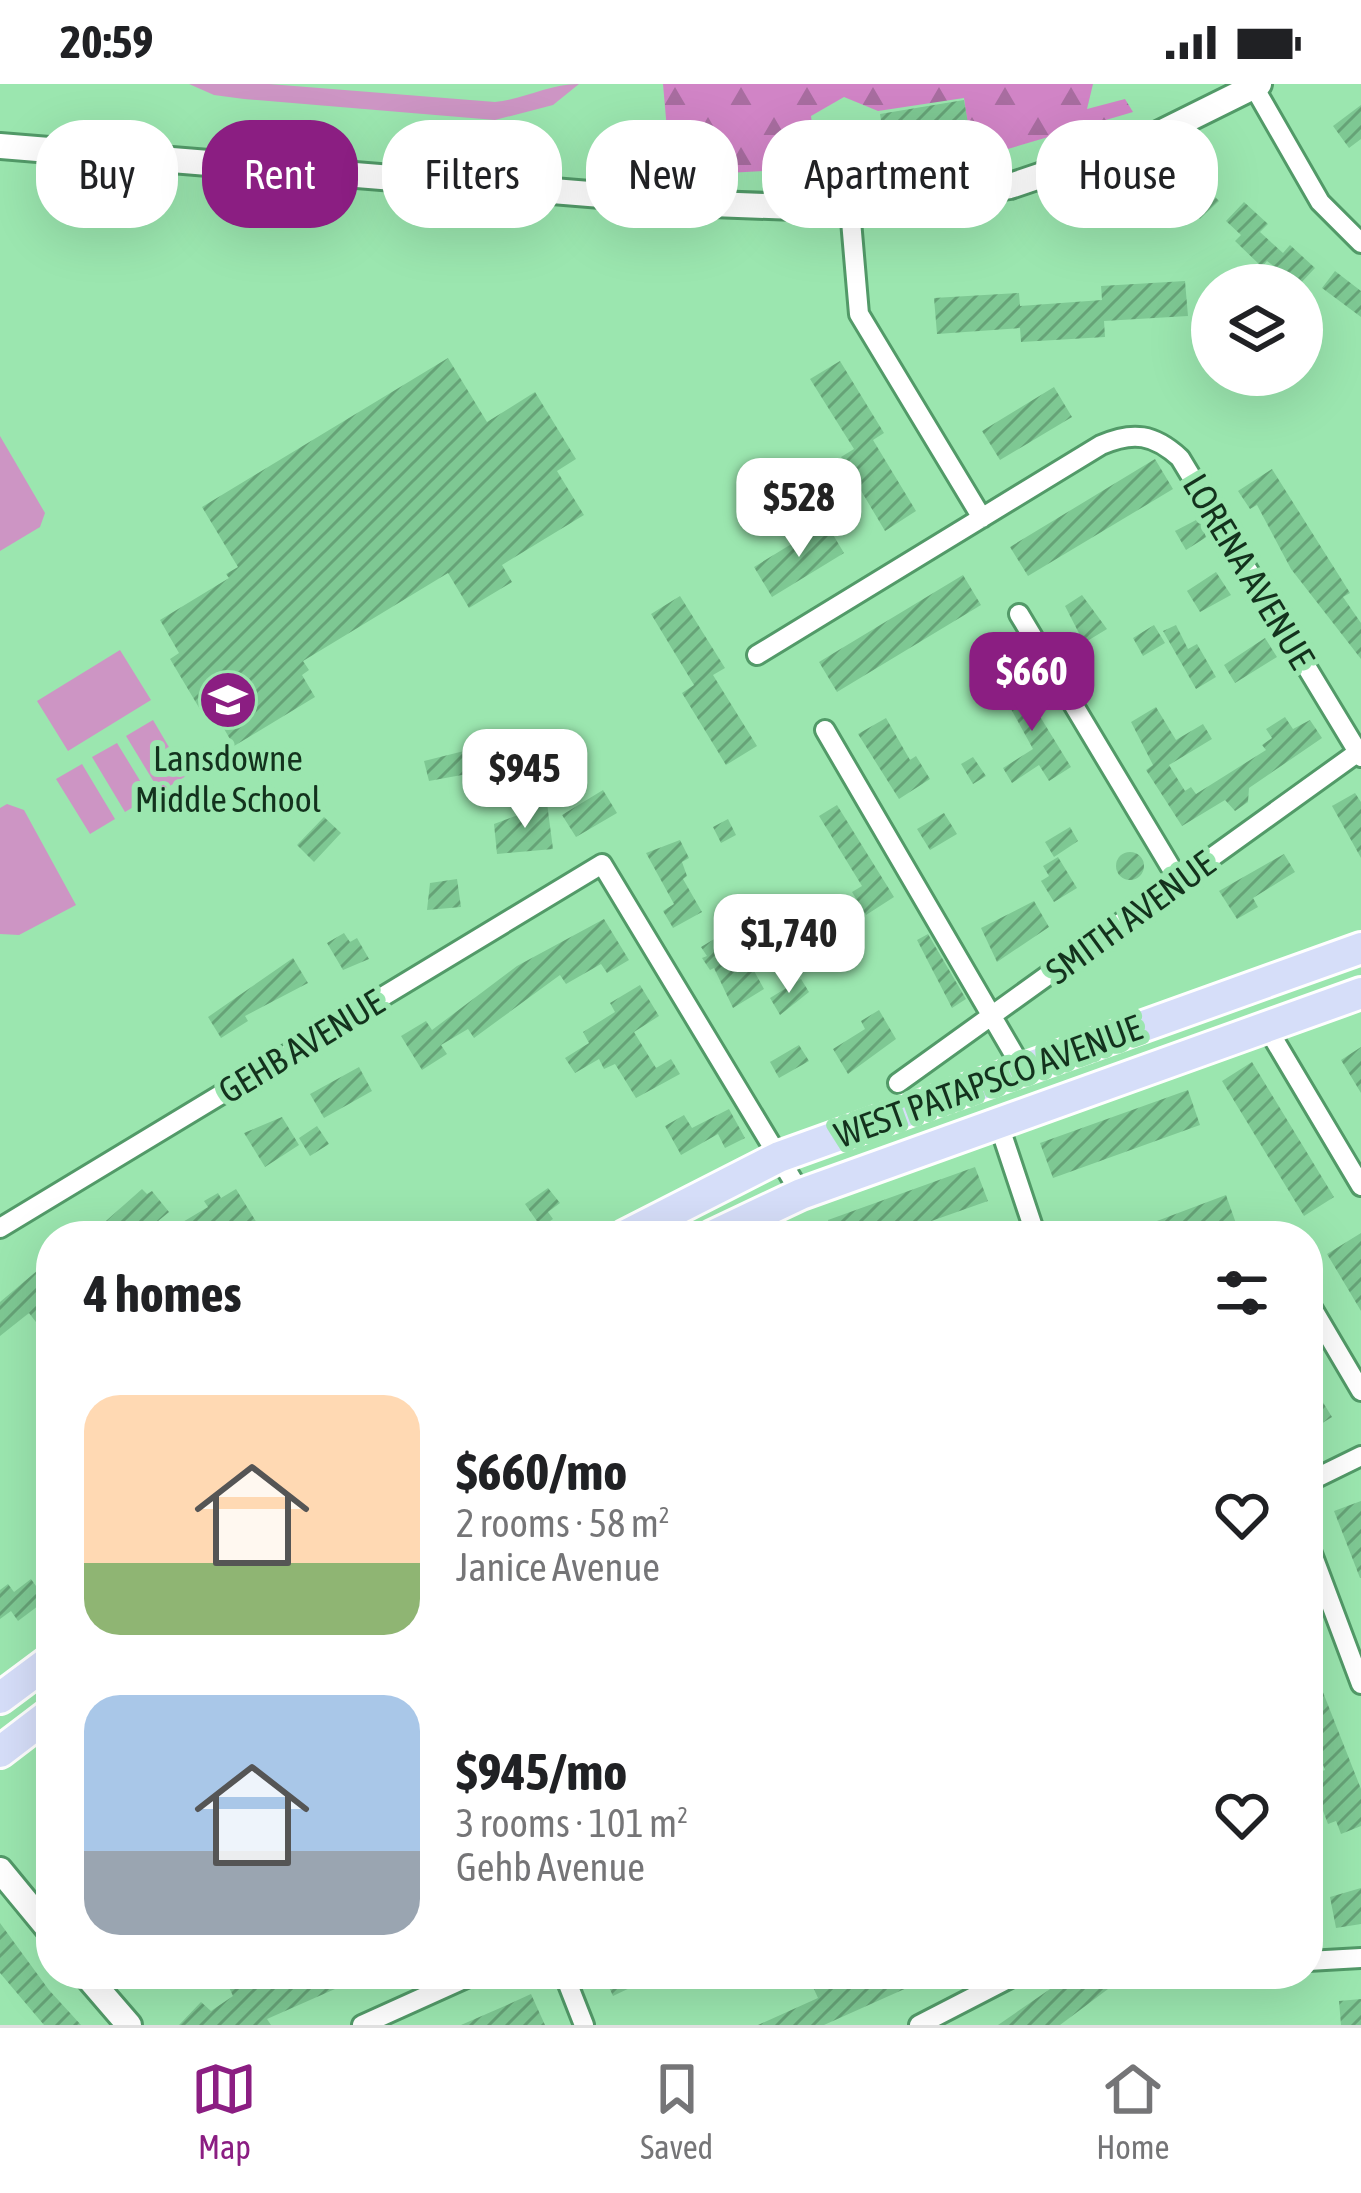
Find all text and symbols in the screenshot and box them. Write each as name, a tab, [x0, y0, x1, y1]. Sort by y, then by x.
text: 20:59	[60, 16, 154, 68]
chip: Buy	[36, 120, 178, 228]
chip: Rent	[202, 120, 358, 228]
chip: Filters	[382, 120, 562, 228]
chip: New	[586, 120, 738, 228]
chip: Apartment	[762, 120, 1012, 228]
chip: House	[1036, 120, 1218, 228]
map controls	[1191, 264, 1323, 396]
button: layers	[1191, 264, 1323, 396]
pin: $528	[728, 458, 870, 560]
street label: LORENA AVENUE	[1175, 466, 1323, 676]
text: $528	[763, 475, 835, 519]
pin: $660	[961, 632, 1103, 734]
text: $660	[996, 649, 1068, 693]
school or university icon: Lansdowne Middle School	[197, 669, 259, 731]
pin: $945	[454, 729, 596, 831]
place label: Lansdowne Middle School	[135, 737, 322, 820]
text: $945	[489, 746, 561, 790]
street label: SMITH AVENUE	[1038, 842, 1222, 992]
pin: $1,740	[691, 894, 887, 996]
text: $1,740	[741, 911, 837, 955]
street label: GEHB AVENUE	[211, 980, 391, 1112]
street label: WEST PATAPSCO AVENUE	[829, 1006, 1147, 1156]
icon: filters	[1209, 1260, 1275, 1326]
text: 4 homes	[84, 1264, 242, 1323]
text: $660/mo	[456, 1442, 627, 1501]
icon: home	[180, 1443, 324, 1587]
icon: heart	[1209, 1482, 1275, 1548]
text: 2 rooms · 58 m²	[456, 1501, 670, 1545]
text: Janice Avenue	[456, 1545, 660, 1589]
text: $945/mo	[456, 1742, 627, 1801]
icon: home	[180, 1743, 324, 1887]
icon: heart	[1209, 1782, 1275, 1848]
text: 3 rooms · 101 m²	[456, 1801, 688, 1845]
text: Gehb Avenue	[456, 1845, 645, 1889]
tab: Map	[191, 2056, 257, 2166]
tab: Saved	[640, 2056, 713, 2166]
tab: Home	[1096, 2056, 1170, 2166]

